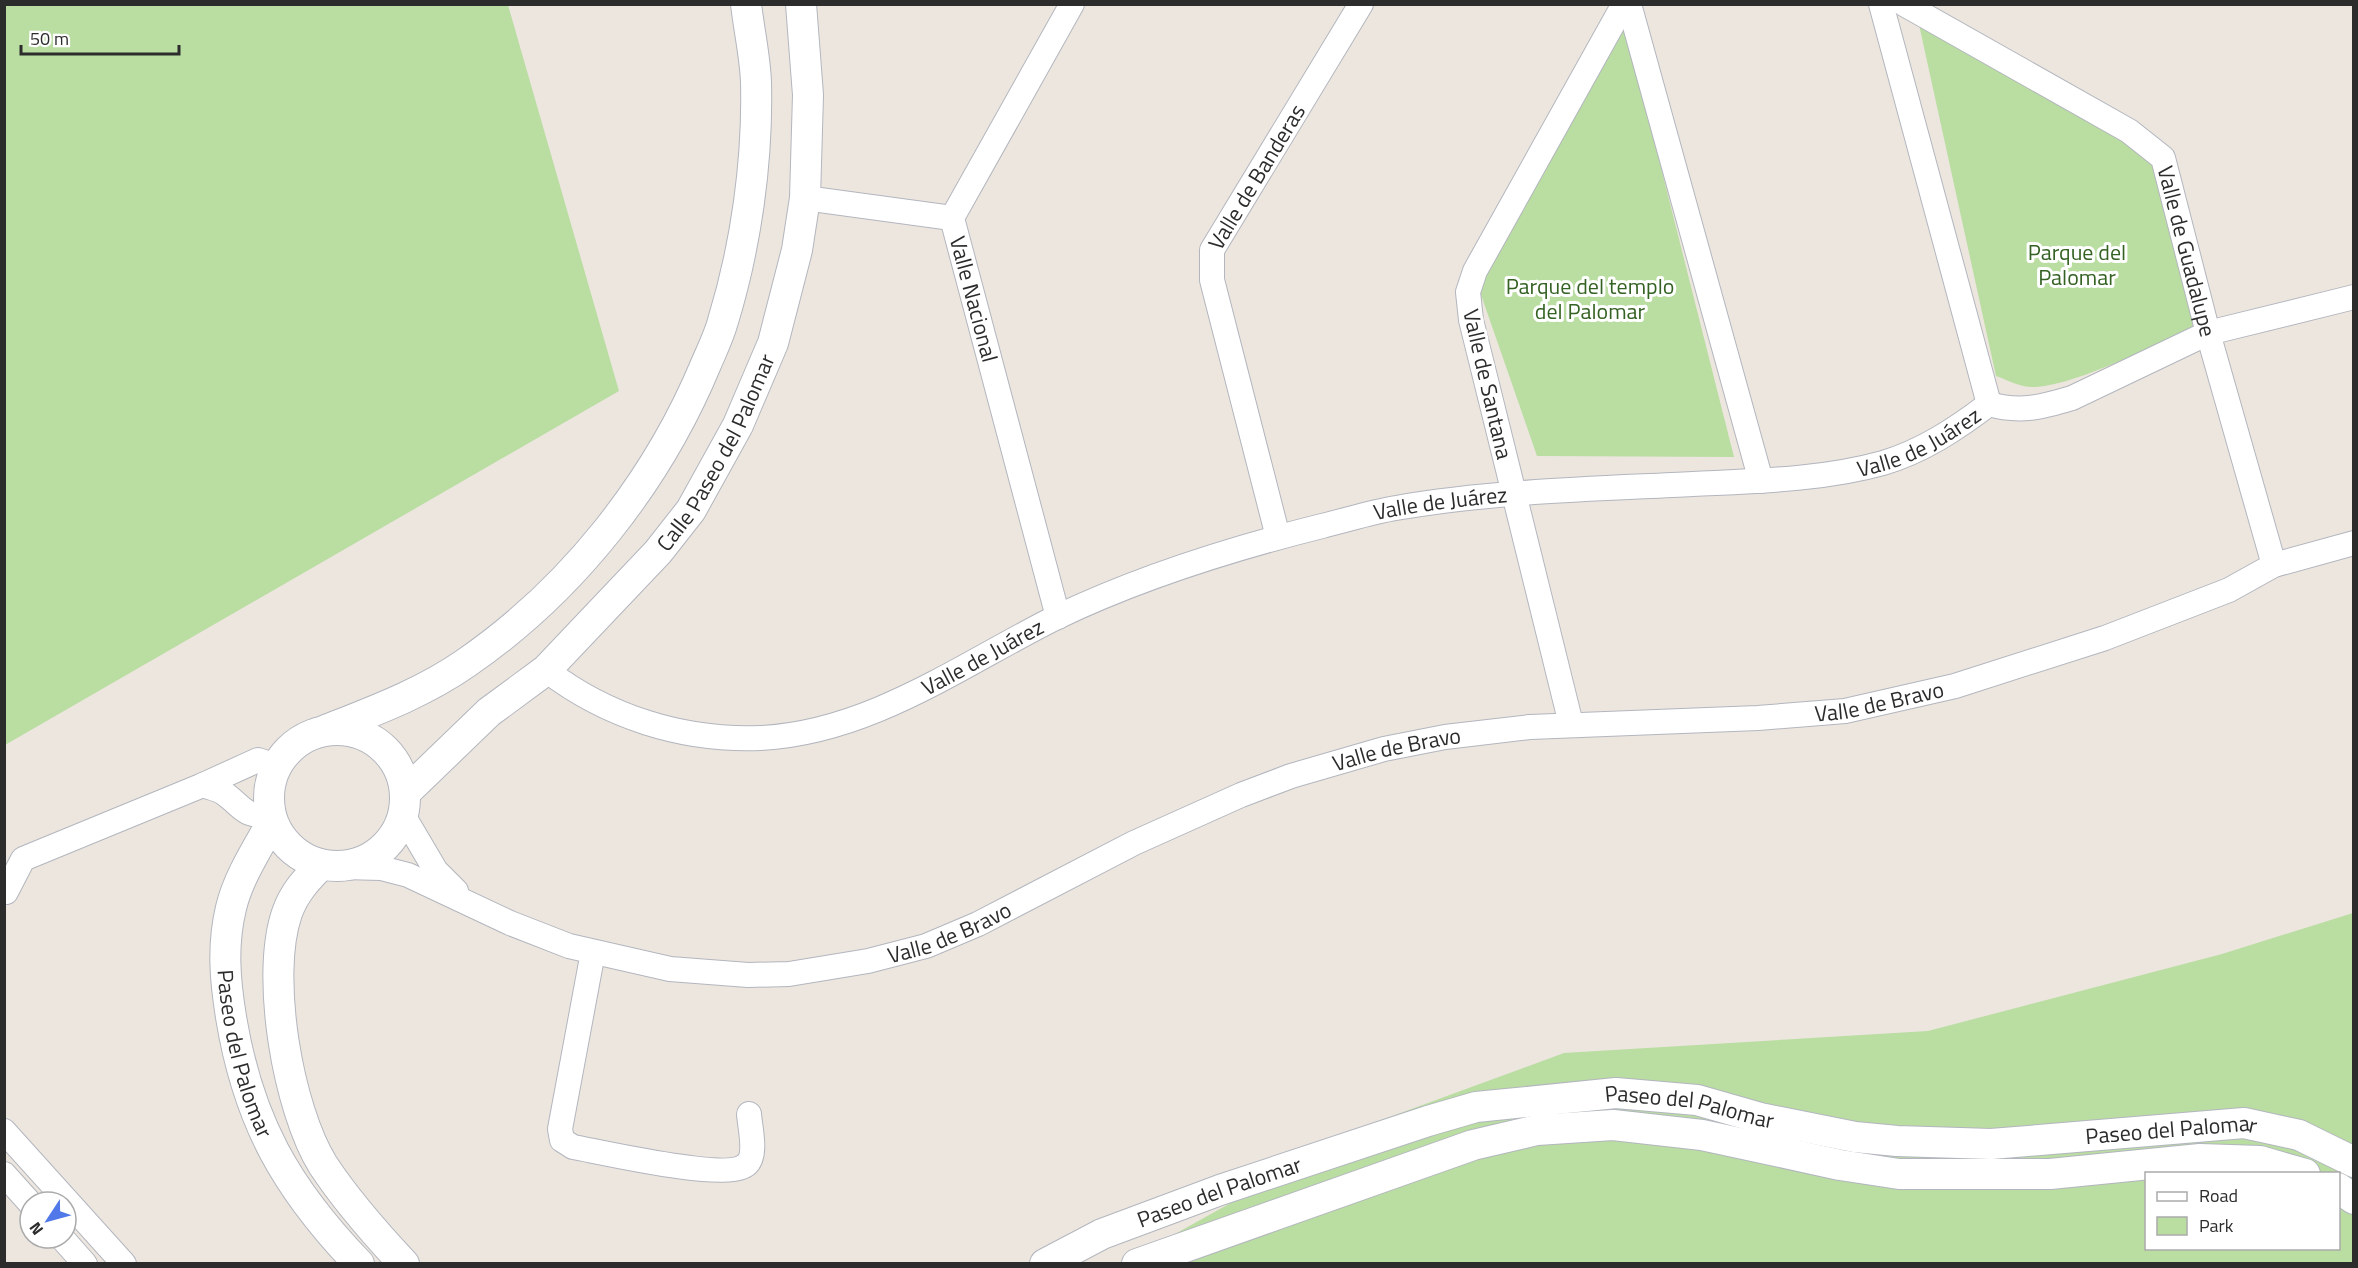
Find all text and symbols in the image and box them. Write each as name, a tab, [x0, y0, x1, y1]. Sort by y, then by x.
scale bar	[21, 18, 178, 56]
text: 50 m	[30, 25, 69, 52]
street label: Valle de Banderas	[1199, 97, 1314, 256]
street label: Valle de Guadalupe	[2149, 162, 2225, 340]
street label: Valle Nacional	[941, 232, 1007, 366]
park label: Parque del Palomar	[2028, 235, 2126, 294]
park label: Parque del templo del Palomar	[1506, 269, 1674, 328]
street label: Valle de Santana	[1454, 306, 1522, 462]
street label: Calle Paseo del Palomar	[648, 348, 784, 558]
street label: Valle de Juárez	[1854, 399, 1988, 486]
street label: Valle de Juárez	[1370, 477, 1508, 529]
street label: Valle de Juárez	[915, 610, 1050, 704]
street label: Valle de Bravo	[1813, 672, 1947, 730]
street label: Valle de Bravo	[1328, 718, 1463, 780]
street label: Valle de Bravo	[884, 893, 1017, 972]
street label: Paseo del Palomar	[209, 969, 282, 1144]
street label: Paseo del Palomar	[1603, 1076, 1778, 1138]
street label: Paseo del Palomar	[2084, 1106, 2261, 1153]
street label: Paseo del Palomar	[1132, 1147, 1306, 1236]
legend	[2145, 1172, 2340, 1250]
text: Road	[2199, 1182, 2238, 1209]
north arrow	[18, 1190, 78, 1250]
text: Park	[2199, 1212, 2234, 1239]
text: N	[23, 1217, 49, 1240]

